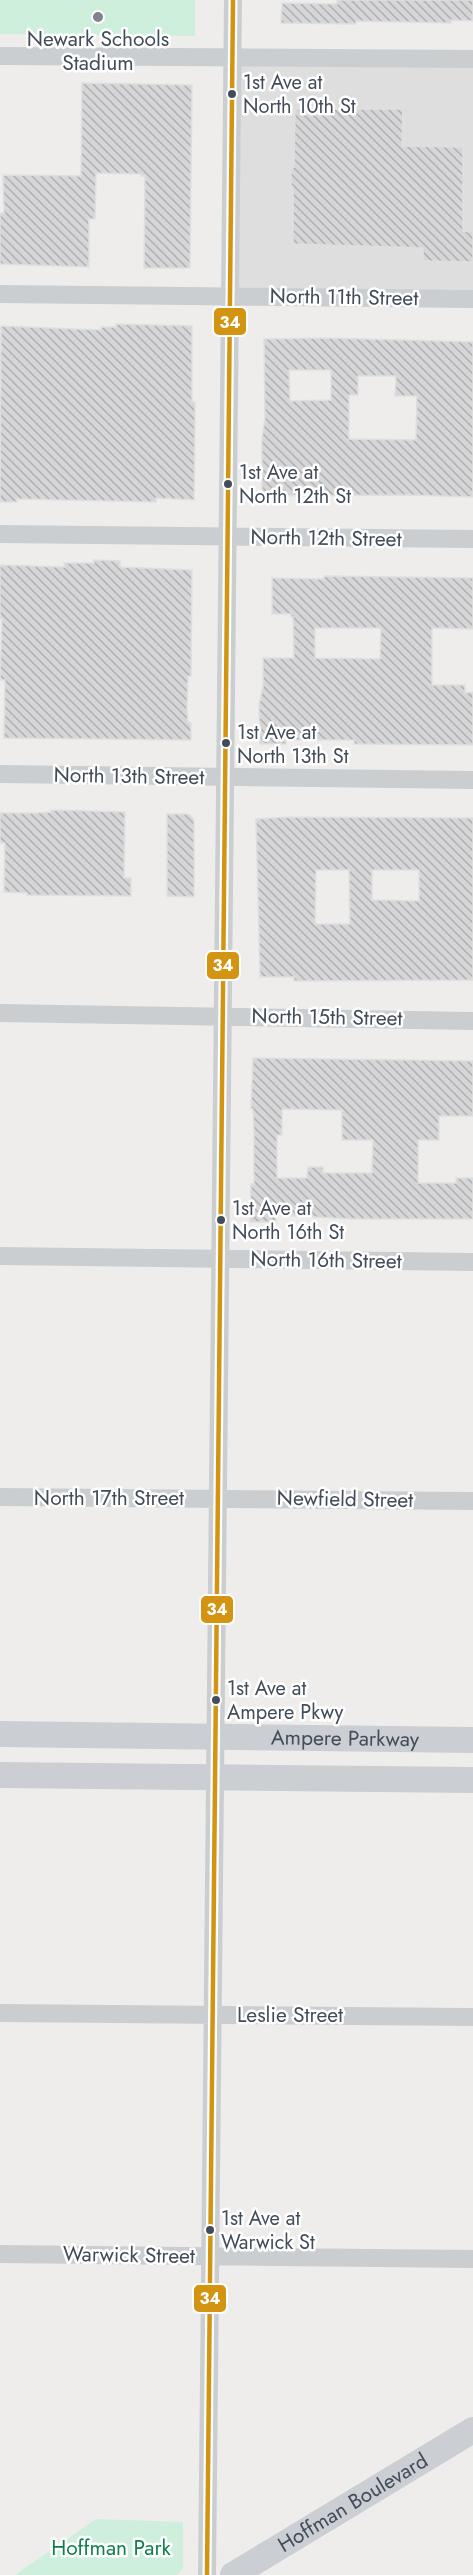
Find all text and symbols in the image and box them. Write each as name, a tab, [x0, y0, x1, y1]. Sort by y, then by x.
marker: Newark Schools Stadium	[91, 10, 105, 24]
place label: Newark Schools Stadium	[27, 24, 169, 78]
place label: 1st Ave at North 10th St	[243, 68, 356, 121]
marker: 1st Ave at North 10th St	[226, 88, 238, 100]
street label: North 11th Street	[269, 281, 419, 313]
line badge: 34	[213, 307, 247, 336]
text: 34	[219, 311, 241, 334]
place label: 1st Ave at North 12th St	[239, 458, 351, 511]
marker: 1st Ave at North 12th St	[222, 478, 234, 490]
street label: North 12th Street	[250, 522, 402, 554]
place label: 1st Ave at North 13th St	[237, 718, 349, 771]
marker: 1st Ave at North 13th St	[220, 737, 232, 749]
street label: North 13th Street	[53, 760, 205, 792]
line badge: 34	[206, 951, 240, 980]
text: 34	[212, 954, 234, 977]
street label: North 15th Street	[251, 1001, 403, 1033]
place label: 1st Ave at North 16th St	[232, 1194, 344, 1247]
marker: 1st Ave at North 16th St	[215, 1214, 227, 1226]
street label: North 16th Street	[250, 1244, 402, 1276]
street label: North 17th Street	[34, 1483, 184, 1513]
street label: Newfield Street	[276, 1483, 414, 1515]
line badge: 34	[200, 1595, 234, 1624]
text: 34	[206, 1598, 228, 1621]
place label: 1st Ave at Ampere Pkwy	[227, 1674, 344, 1727]
marker: 1st Ave at Ampere Pkwy	[210, 1694, 222, 1706]
street label: Ampere Parkway	[271, 1722, 420, 1754]
street label: Leslie Street	[237, 2000, 343, 2030]
place label: 1st Ave at Warwick St	[221, 2204, 315, 2257]
marker: 1st Ave at Warwick St	[204, 2224, 216, 2236]
street label: Warwick Street	[63, 2239, 195, 2271]
line badge: 34	[193, 2284, 227, 2313]
text: 34	[199, 2287, 221, 2310]
street label: Hoffman Boulevard	[272, 2446, 434, 2560]
park label: Hoffman Park	[51, 2533, 172, 2563]

